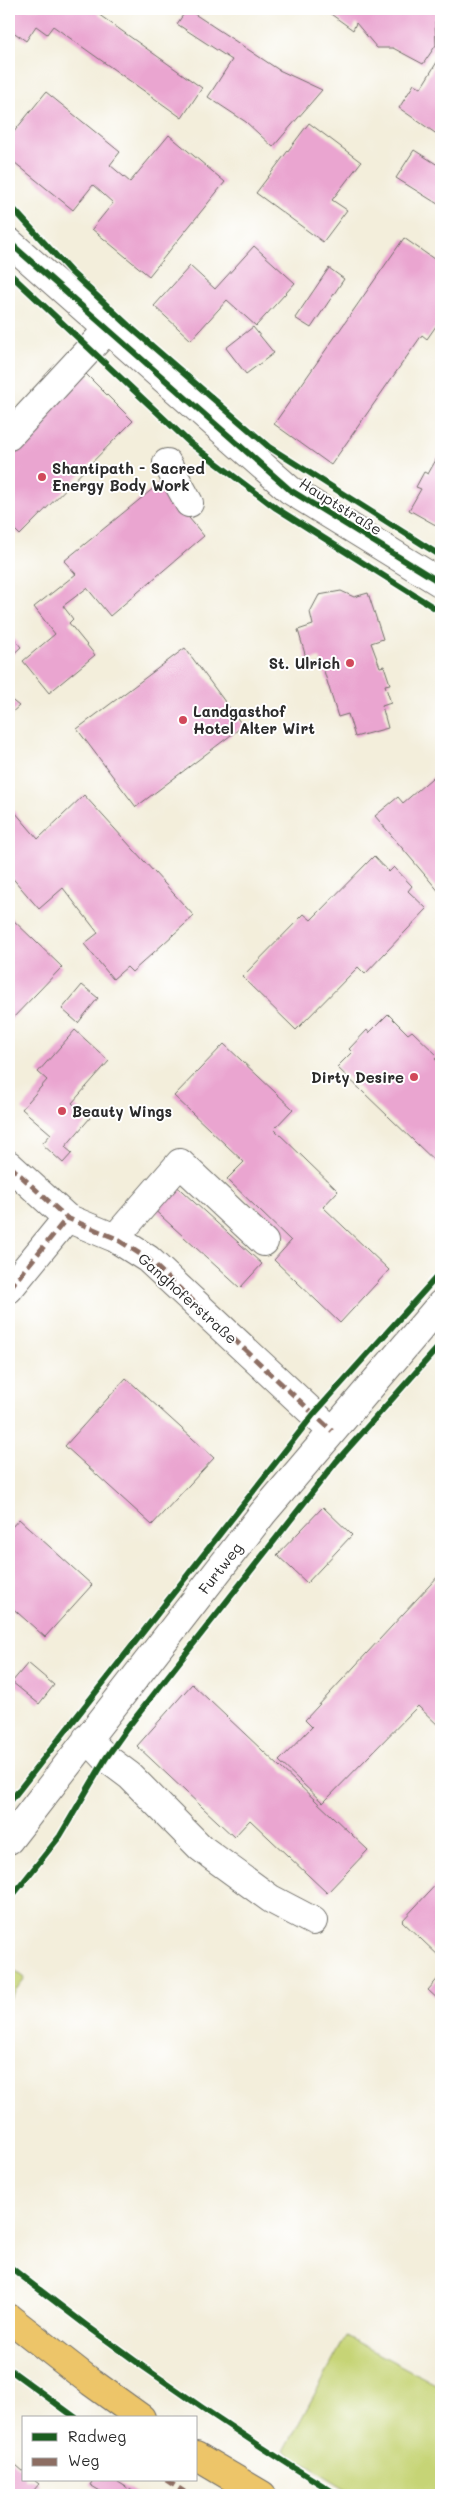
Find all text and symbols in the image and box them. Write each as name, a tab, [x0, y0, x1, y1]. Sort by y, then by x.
place label: Shantipath - Sacred Energy Body Work	[52, 458, 205, 495]
marker: Shantipath - Sacred Energy Body Work	[36, 471, 48, 483]
street label: Hauptstraße	[296, 473, 386, 539]
place label: St. Ulrich	[269, 653, 340, 673]
marker: St. Ulrich	[344, 657, 356, 669]
place label: Landgasthof Hotel Alter Wirt	[193, 701, 315, 738]
marker: Landgasthof Hotel Alter Wirt	[177, 714, 189, 726]
place label: Dirty Desire	[311, 1067, 404, 1087]
marker: Dirty Desire	[408, 1071, 420, 1083]
place label: Beauty Wings	[72, 1101, 172, 1121]
marker: Beauty Wings	[56, 1105, 68, 1117]
street label: Ganghoferstraße	[134, 1248, 242, 1348]
street label: Furtweg	[194, 1538, 247, 1598]
legend	[22, 2416, 198, 2482]
text: Radweg	[68, 2426, 126, 2446]
text: Weg	[68, 2450, 99, 2470]

